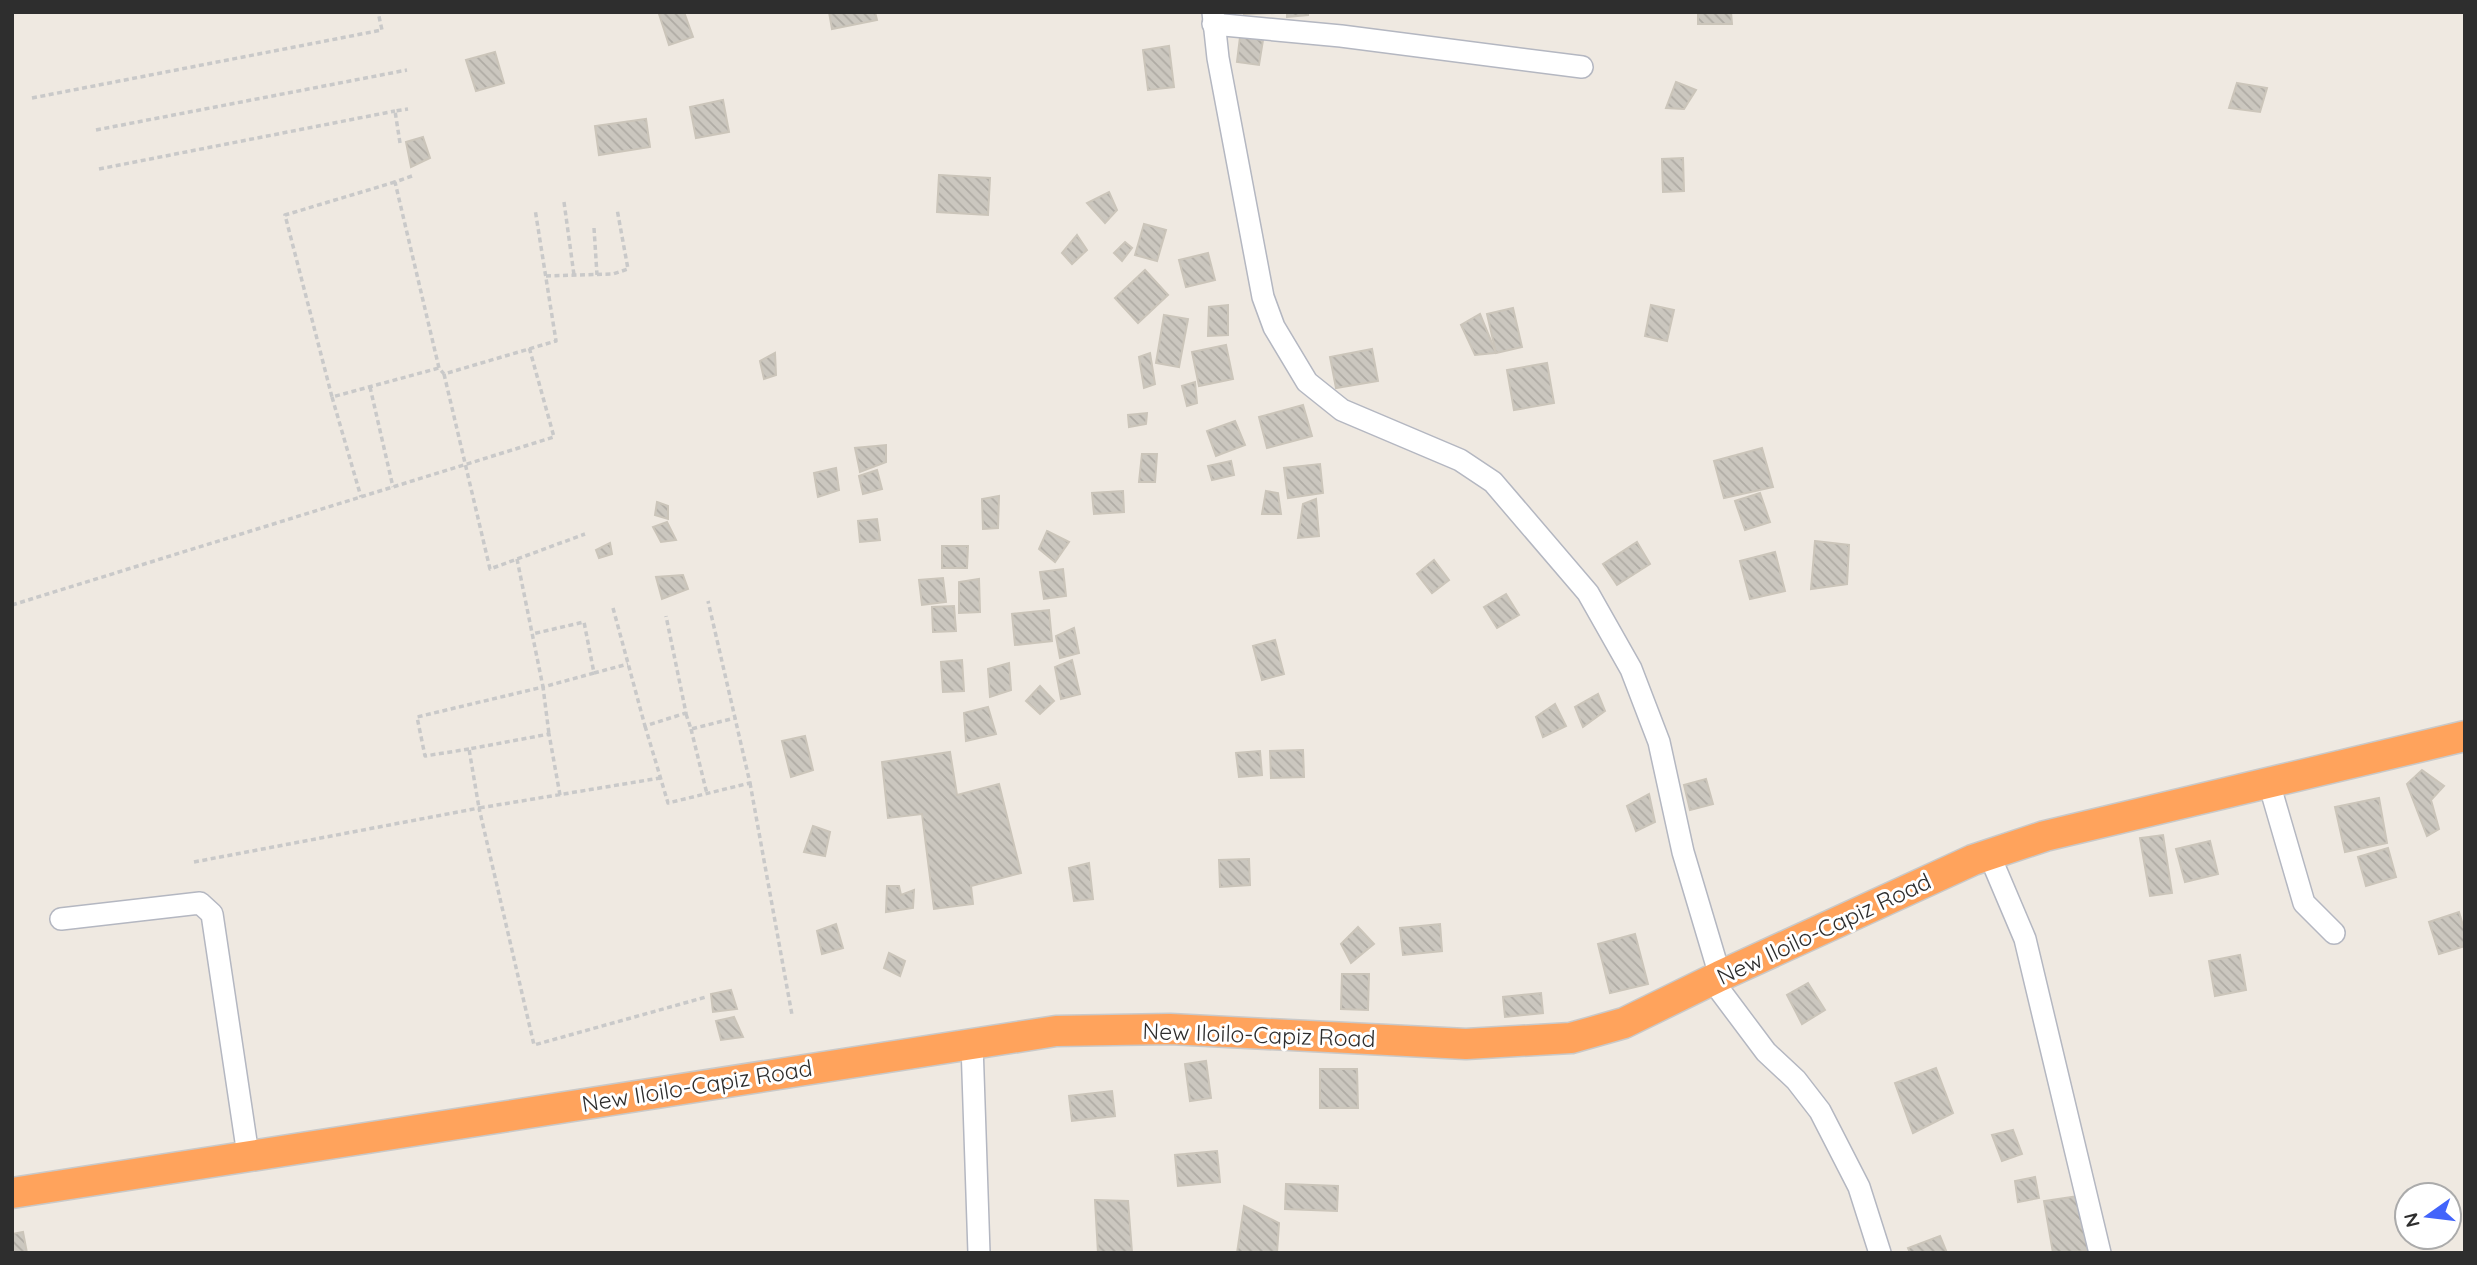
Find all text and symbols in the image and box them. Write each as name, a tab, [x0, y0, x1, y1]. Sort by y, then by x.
street label: New Iloilo-Capiz Road	[1712, 866, 1936, 991]
street label: New Iloilo-Capiz Road	[1142, 1016, 1376, 1053]
street label: New Iloilo-Capiz Road	[580, 1053, 814, 1118]
north arrow	[2393, 1181, 2463, 1251]
text: N	[2398, 1210, 2425, 1230]

